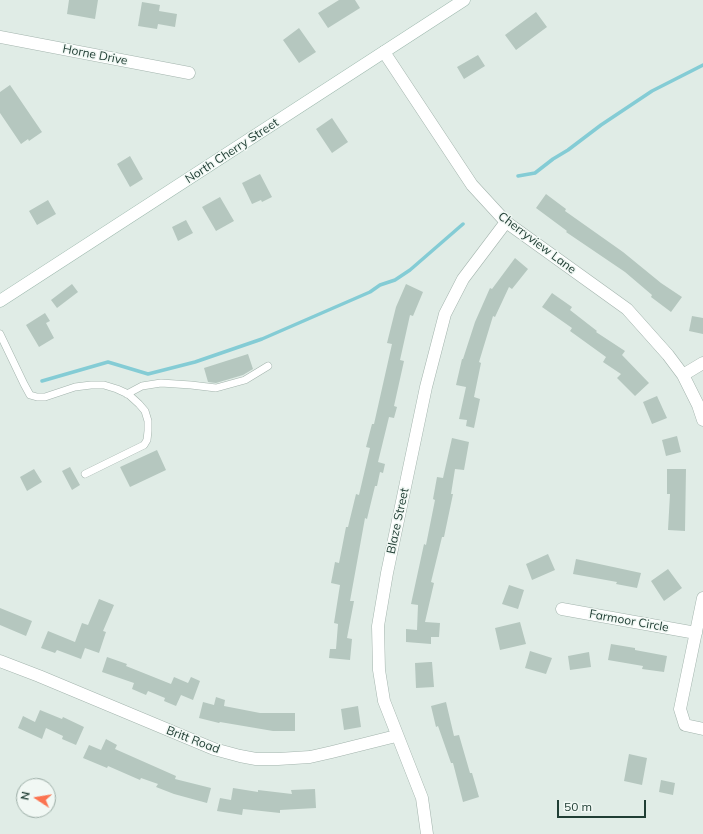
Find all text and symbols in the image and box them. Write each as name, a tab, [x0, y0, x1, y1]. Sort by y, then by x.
street label: Horne Drive	[61, 42, 129, 68]
street label: North Cherry Street	[183, 115, 281, 187]
street label: Cherryview Lane	[495, 209, 579, 277]
street label: Blaze Street	[384, 487, 412, 555]
street label: Farmoor Circle	[588, 607, 670, 635]
street label: Britt Road	[164, 723, 222, 757]
north arrow	[16, 778, 56, 818]
text: N	[18, 790, 33, 801]
scale bar	[559, 792, 648, 818]
text: 50 m	[564, 799, 592, 814]

